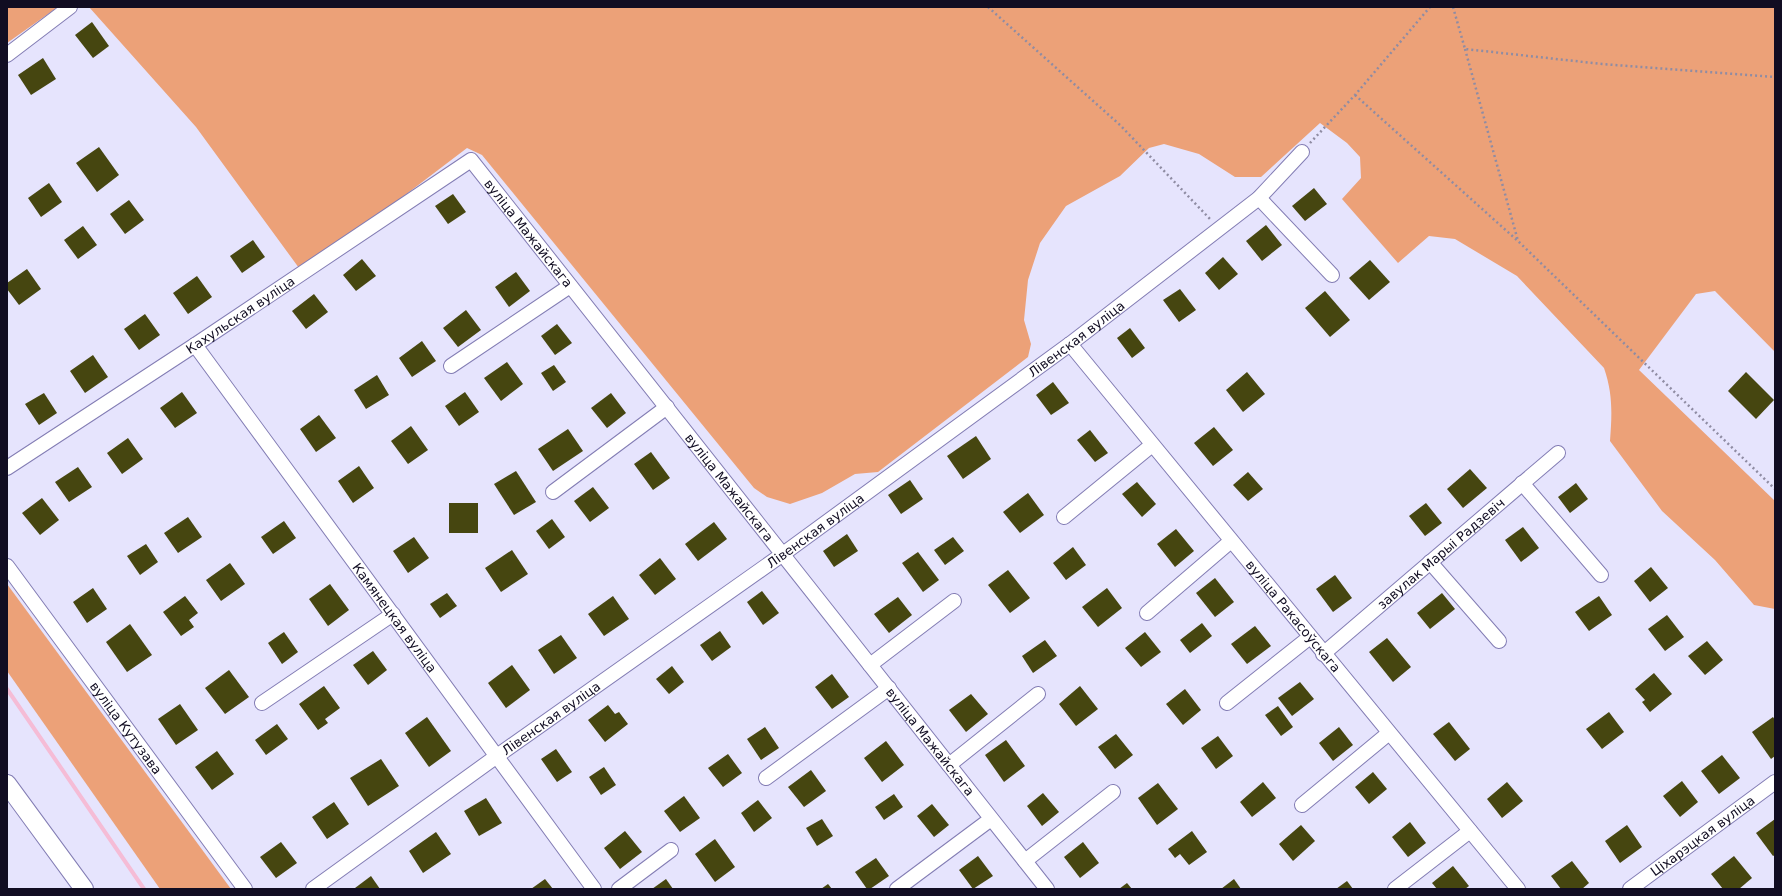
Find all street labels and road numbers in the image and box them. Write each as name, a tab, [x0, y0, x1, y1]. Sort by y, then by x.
street label: вуліца Мажайскага	[481, 176, 576, 290]
street label: Кахульская вуліца	[183, 273, 297, 356]
street label: Лівенская вуліца	[1025, 297, 1127, 380]
street label: вуліца Мажайскага	[682, 430, 777, 544]
street label: Лівенская вуліца	[764, 490, 867, 571]
street label: завулак Марыі Радзевіч	[1374, 495, 1508, 612]
street label: вуліца Ракасоўскага	[1243, 557, 1344, 675]
street label: Камянецкая вуліца	[350, 560, 440, 675]
street label: Лівенская вуліца	[499, 678, 603, 758]
street label: вуліца Кутузава	[87, 679, 165, 777]
street label: вуліца Мажайскага	[883, 684, 978, 798]
street label: Ціхарэцкая вуліца	[1647, 792, 1757, 879]

